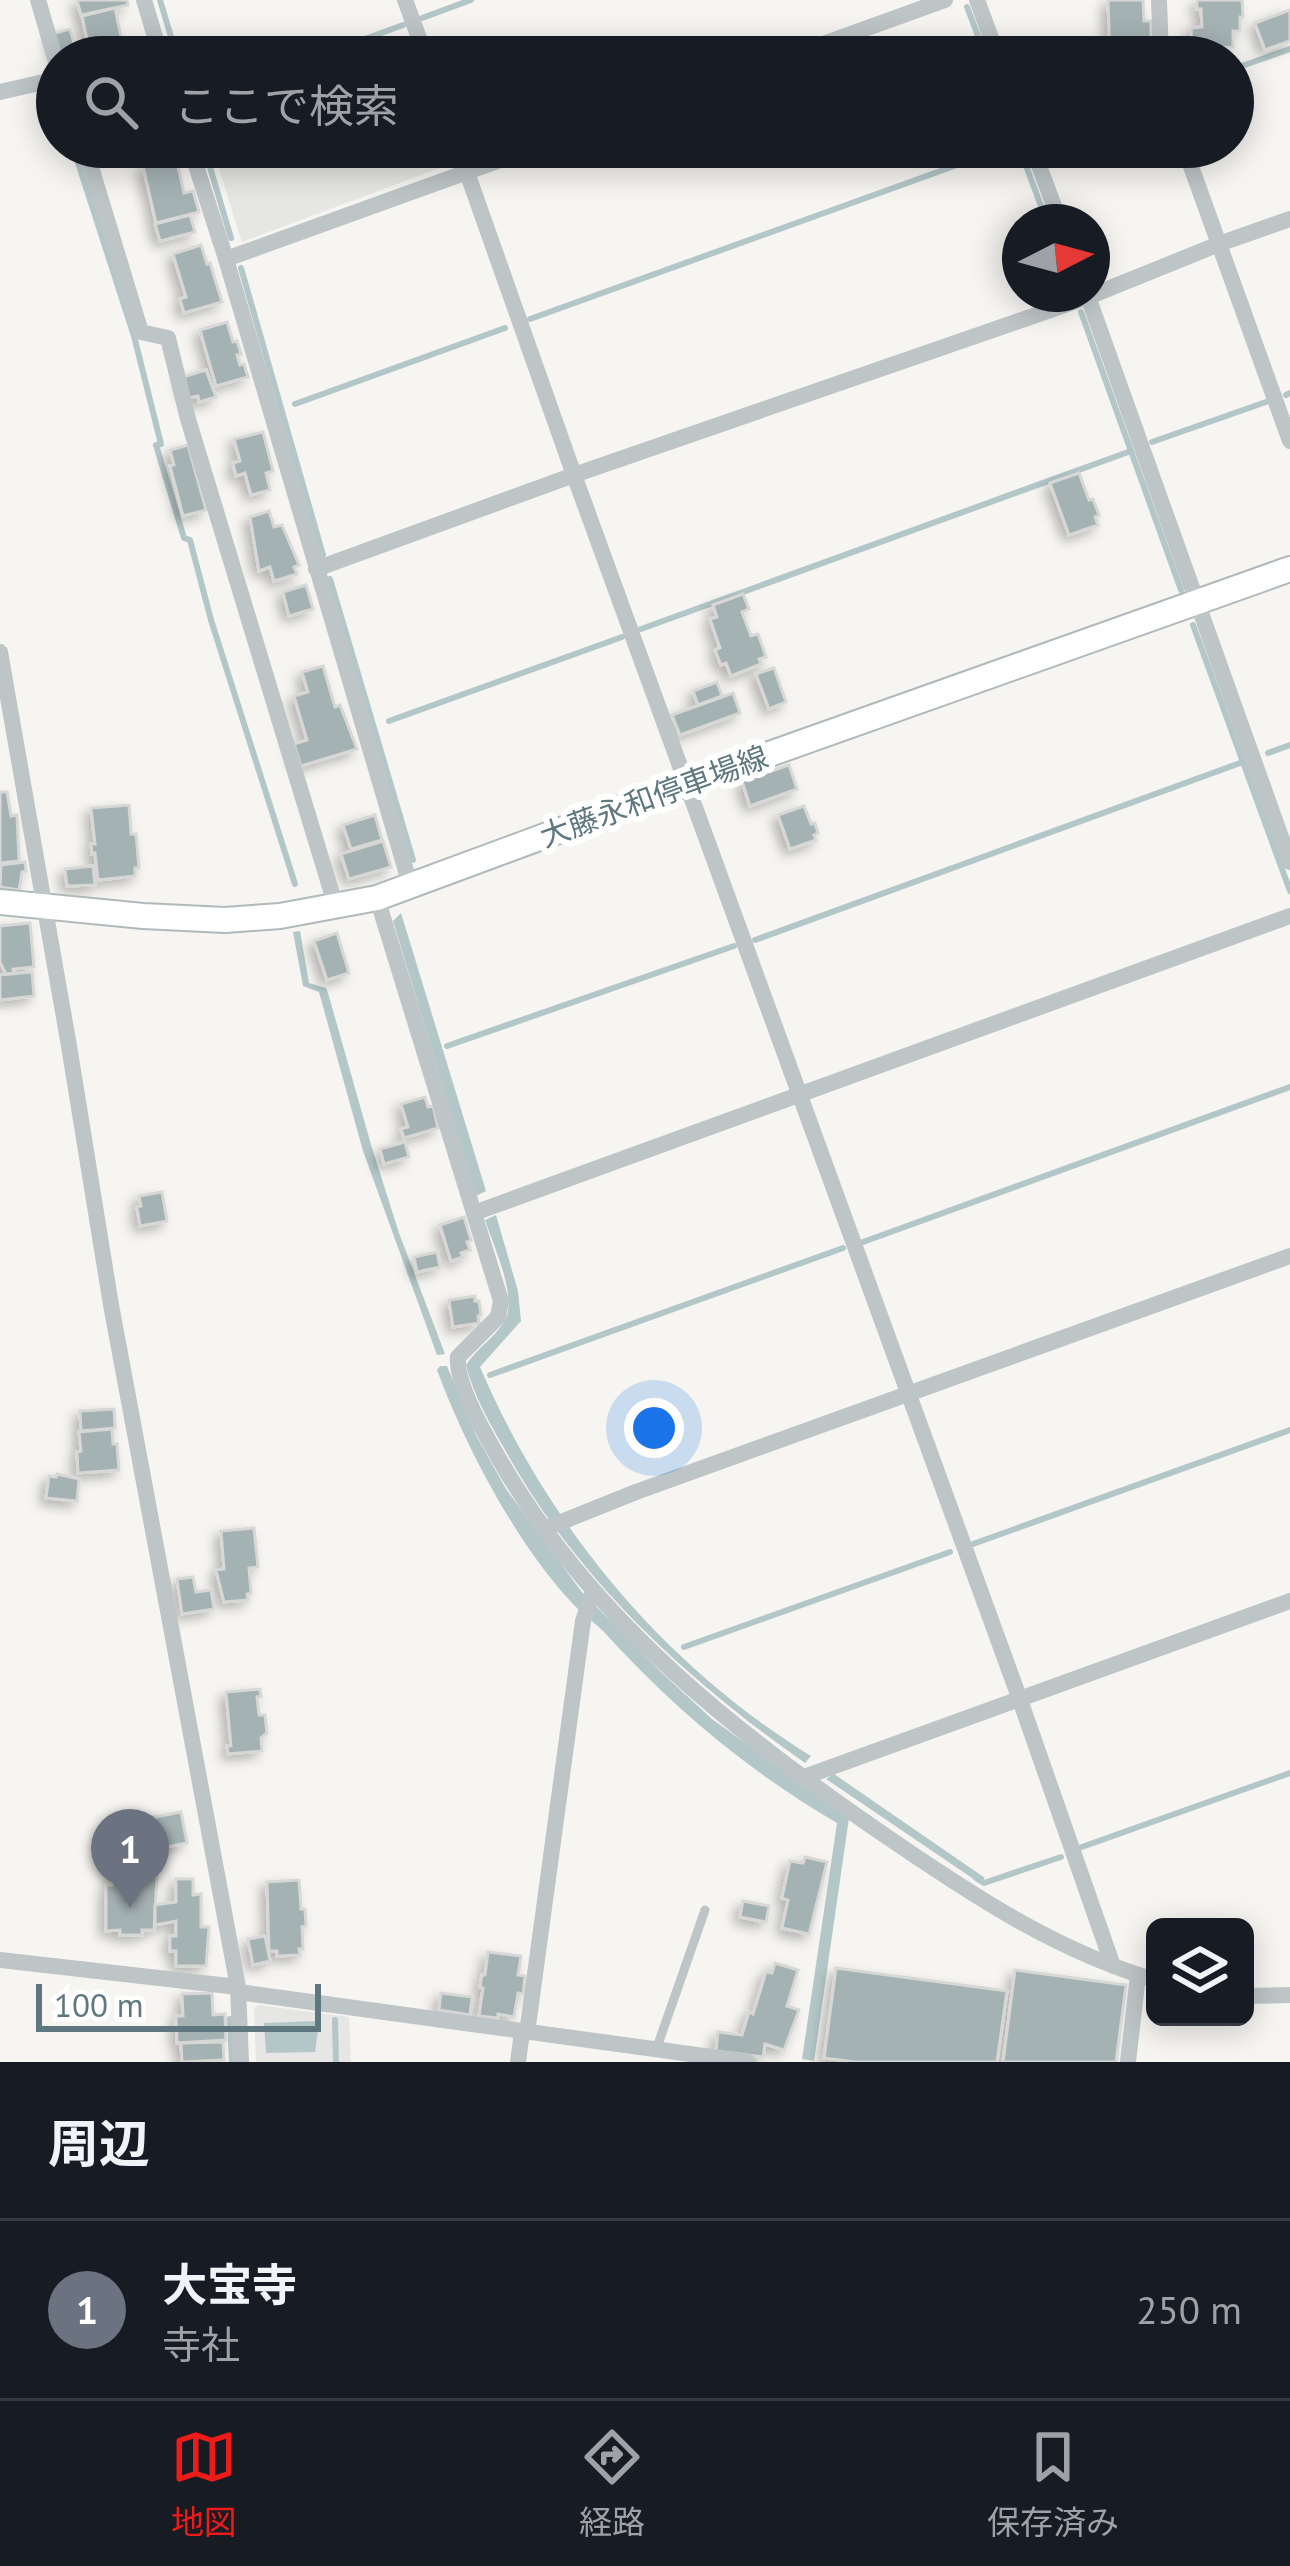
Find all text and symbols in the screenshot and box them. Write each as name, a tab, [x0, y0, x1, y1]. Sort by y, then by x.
search box	[36, 36, 1254, 168]
icon: search	[78, 69, 144, 135]
text: ここで検索	[174, 76, 399, 134]
north arrow	[1002, 204, 1110, 312]
street label: 大藤永和停車場線	[534, 736, 773, 855]
your location	[624, 1398, 684, 1458]
pin: 1	[91, 1809, 169, 1908]
map controls	[1146, 1918, 1254, 2026]
button: layers	[1146, 1918, 1254, 2026]
scale bar	[36, 1978, 321, 2031]
text: 100 m	[54, 1983, 144, 2026]
text: 周辺	[48, 2110, 150, 2176]
text: 大宝寺	[162, 2255, 297, 2313]
text: 1	[76, 2284, 98, 2335]
text: 250 m	[1136, 2284, 1242, 2335]
text: 寺社	[162, 2319, 240, 2370]
tab: 地図	[171, 2424, 237, 2544]
tab: 経路	[579, 2424, 645, 2544]
tab: 保存済み	[987, 2424, 1119, 2544]

